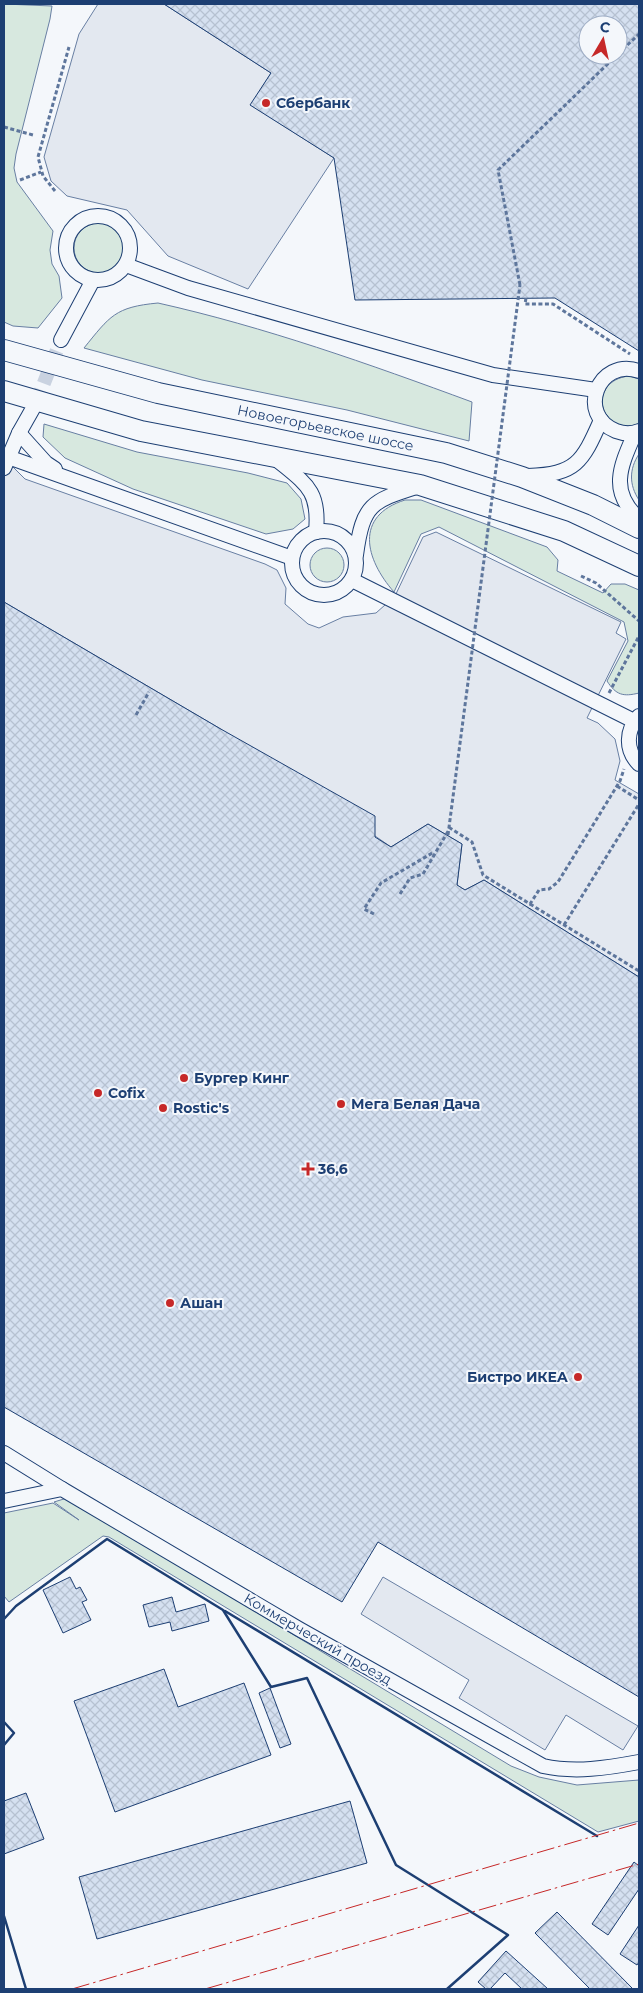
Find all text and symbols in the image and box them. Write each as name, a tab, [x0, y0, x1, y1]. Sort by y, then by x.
north arrow	[578, 15, 628, 65]
text: С	[599, 17, 611, 37]
place label: Сбербанк	[276, 94, 350, 112]
marker: Сбербанк	[260, 97, 272, 109]
street label: Новоегорьевское шоссе	[236, 401, 415, 455]
place label: Бургер Кинг	[194, 1069, 290, 1087]
marker: Бургер Кинг	[178, 1072, 190, 1084]
place label: Cofix	[108, 1084, 146, 1102]
marker: Cofix	[92, 1087, 104, 1099]
place label: Мега Белая Дача	[351, 1095, 480, 1113]
marker: Мега Белая Дача	[335, 1098, 347, 1110]
place label: Rostic's	[173, 1099, 230, 1117]
marker: Rostic's	[157, 1102, 169, 1114]
place label: 36,6	[317, 1160, 348, 1178]
marker: 36,6	[302, 1163, 314, 1175]
place label: Ашан	[180, 1294, 223, 1312]
marker: Ашан	[164, 1297, 176, 1309]
place label: Бистро ИКЕА	[467, 1368, 569, 1386]
marker: Бистро ИКЕА	[572, 1371, 584, 1383]
street label: Коммерческий проезд	[241, 1589, 395, 1689]

